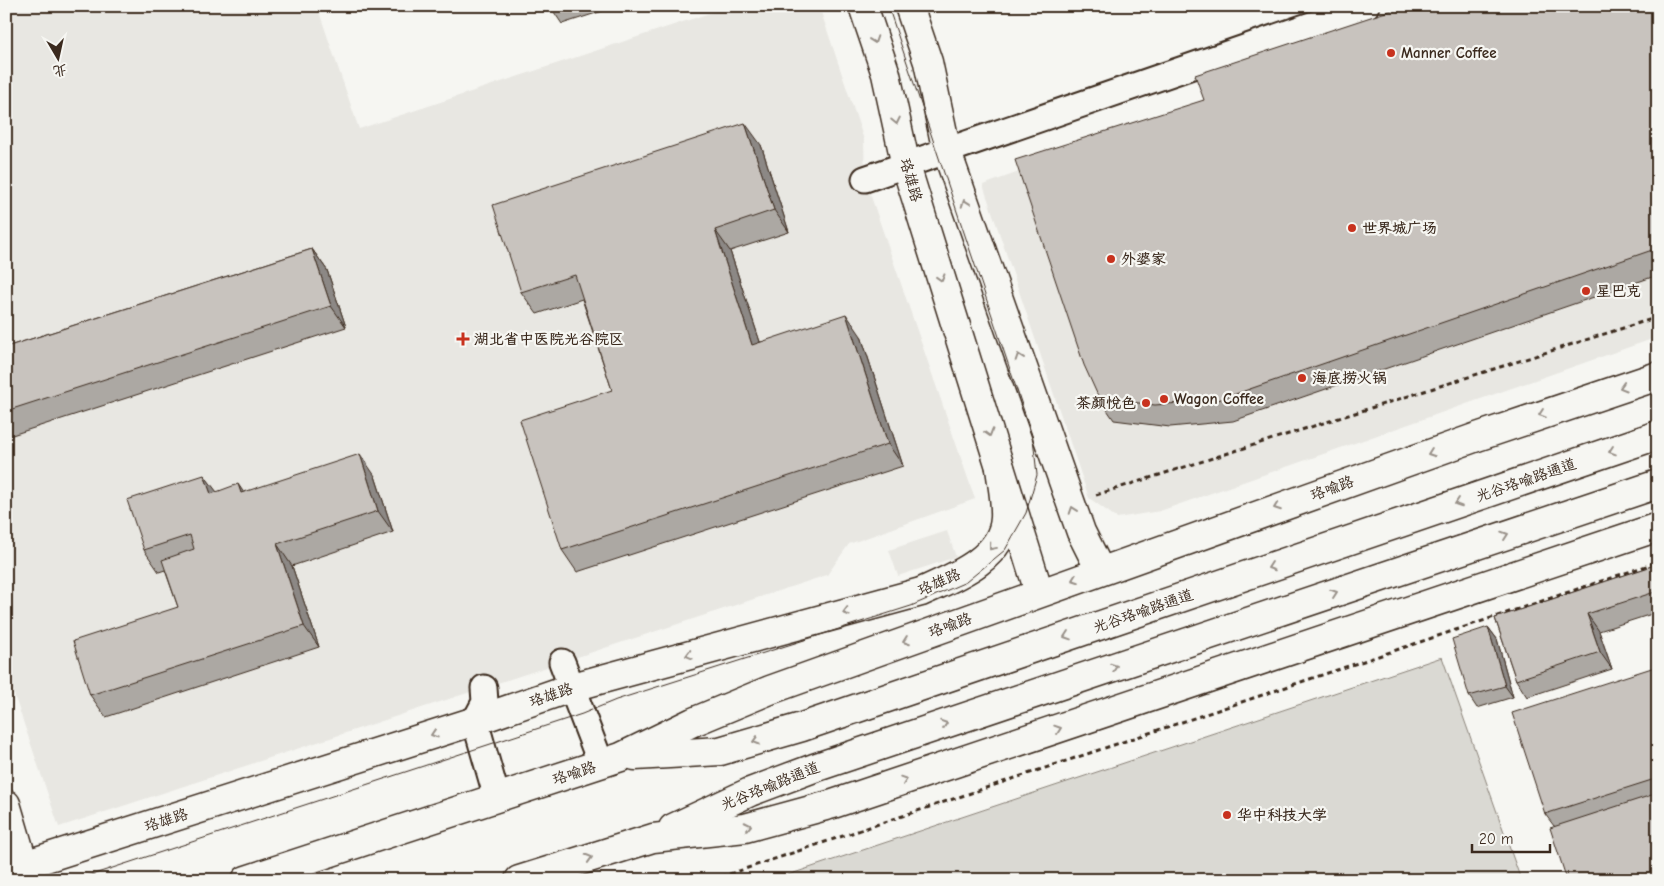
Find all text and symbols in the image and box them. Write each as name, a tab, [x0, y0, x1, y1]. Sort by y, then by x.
north arrow	[32, 32, 82, 82]
one-way arrow	[869, 35, 879, 44]
place label: Manner Coffee	[1401, 44, 1497, 62]
marker: Manner Coffee	[1385, 47, 1397, 59]
text: 北	[52, 61, 68, 80]
one-way arrow	[890, 117, 901, 126]
street label: 珞雄路	[896, 156, 926, 204]
one-way arrow	[961, 200, 971, 208]
place label: 世界城广场	[1362, 219, 1437, 237]
marker: 世界城广场	[1346, 222, 1358, 234]
place label: 外婆家	[1121, 250, 1166, 268]
marker: 外婆家	[1105, 253, 1117, 265]
one-way arrow	[935, 273, 945, 281]
place label: 星巴克	[1596, 282, 1641, 300]
marker: 星巴克	[1580, 285, 1592, 297]
place label: 湖北省中医院光谷院区	[474, 330, 624, 348]
marker: 湖北省中医院光谷院区	[456, 332, 470, 346]
one-way arrow	[1015, 353, 1025, 361]
place label: 海底捞火锅	[1312, 369, 1387, 387]
marker: 海底捞火锅	[1296, 372, 1308, 384]
one-way arrow	[1619, 382, 1628, 392]
place label: Wagon Coffee	[1174, 390, 1264, 408]
marker: Wagon Coffee	[1158, 393, 1170, 405]
place label: 茶颜悦色	[1076, 394, 1136, 412]
marker: 茶颜悦色	[1140, 397, 1152, 409]
one-way arrow	[1538, 408, 1547, 418]
one-way arrow	[984, 428, 994, 436]
one-way arrow	[1608, 445, 1616, 455]
one-way arrow	[1427, 447, 1435, 457]
street label: 光谷珞喻路通道	[1473, 454, 1579, 506]
street label: 珞喻路	[1308, 472, 1356, 504]
one-way arrow	[1454, 498, 1462, 508]
one-way arrow	[1274, 501, 1282, 511]
one-way arrow	[1069, 506, 1079, 515]
one-way arrow	[1500, 531, 1509, 541]
one-way arrow	[988, 542, 997, 551]
one-way arrow	[1267, 561, 1276, 571]
street label: 珞雄路	[915, 565, 963, 599]
one-way arrow	[1071, 573, 1080, 583]
street label: 光谷珞喻路通道	[1090, 585, 1196, 637]
one-way arrow	[1330, 588, 1338, 598]
one-way arrow	[842, 607, 851, 617]
street label: 珞喻路	[926, 609, 974, 641]
one-way arrow	[1064, 631, 1072, 641]
one-way arrow	[902, 635, 910, 645]
one-way arrow	[686, 650, 694, 660]
one-way arrow	[1109, 663, 1118, 673]
street label: 珞雄路	[527, 679, 575, 711]
one-way arrow	[939, 720, 947, 730]
one-way arrow	[1053, 724, 1061, 734]
one-way arrow	[430, 729, 439, 739]
one-way arrow	[752, 735, 760, 745]
street label: 珞喻路	[550, 757, 598, 789]
street label: 光谷珞喻路通道	[718, 758, 822, 814]
one-way arrow	[899, 776, 907, 786]
street label: 珞雄路	[142, 804, 190, 836]
place label: 华中科技大学	[1237, 806, 1327, 824]
marker: 华中科技大学	[1221, 809, 1233, 821]
scale bar	[1472, 821, 1549, 853]
one-way arrow	[743, 822, 752, 832]
text: 20 m	[1479, 830, 1513, 848]
one-way arrow	[585, 853, 593, 863]

